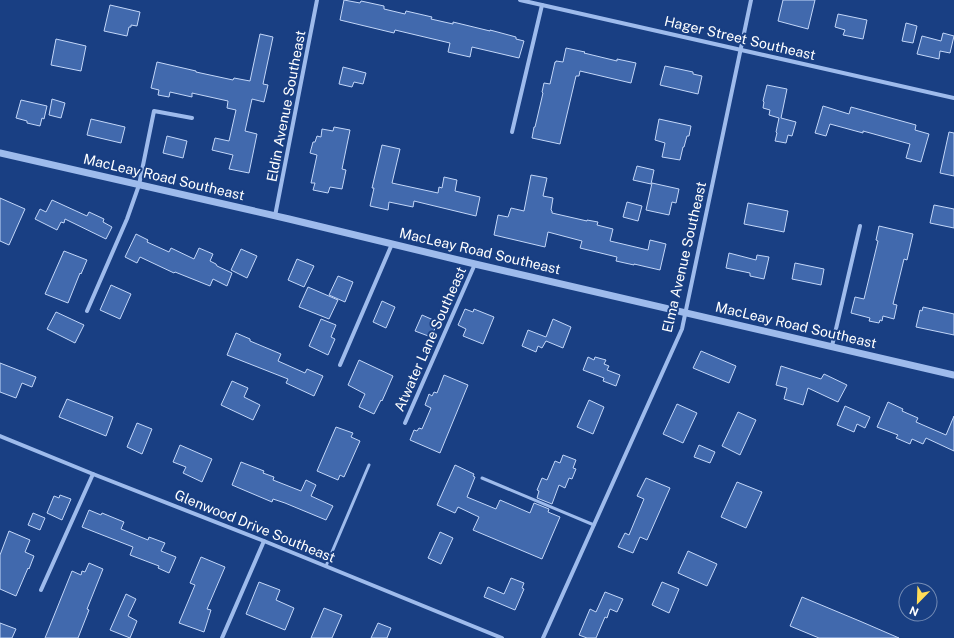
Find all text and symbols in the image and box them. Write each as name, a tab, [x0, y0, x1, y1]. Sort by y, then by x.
street label: Hager Street Southeast	[663, 13, 817, 63]
street label: Eldin Avenue Southeast	[263, 29, 309, 183]
street label: MacLeay Road Southeast	[82, 151, 246, 203]
street label: Elma Avenue Southeast	[659, 180, 709, 334]
street label: MacLeay Road Southeast	[398, 225, 562, 277]
street label: Atwater Lane Southeast	[391, 264, 469, 414]
street label: MacLeay Road Southeast	[714, 299, 878, 351]
street label: Glenwood Drive Southeast	[172, 486, 338, 566]
north arrow	[898, 582, 938, 622]
text: N	[908, 604, 920, 618]

